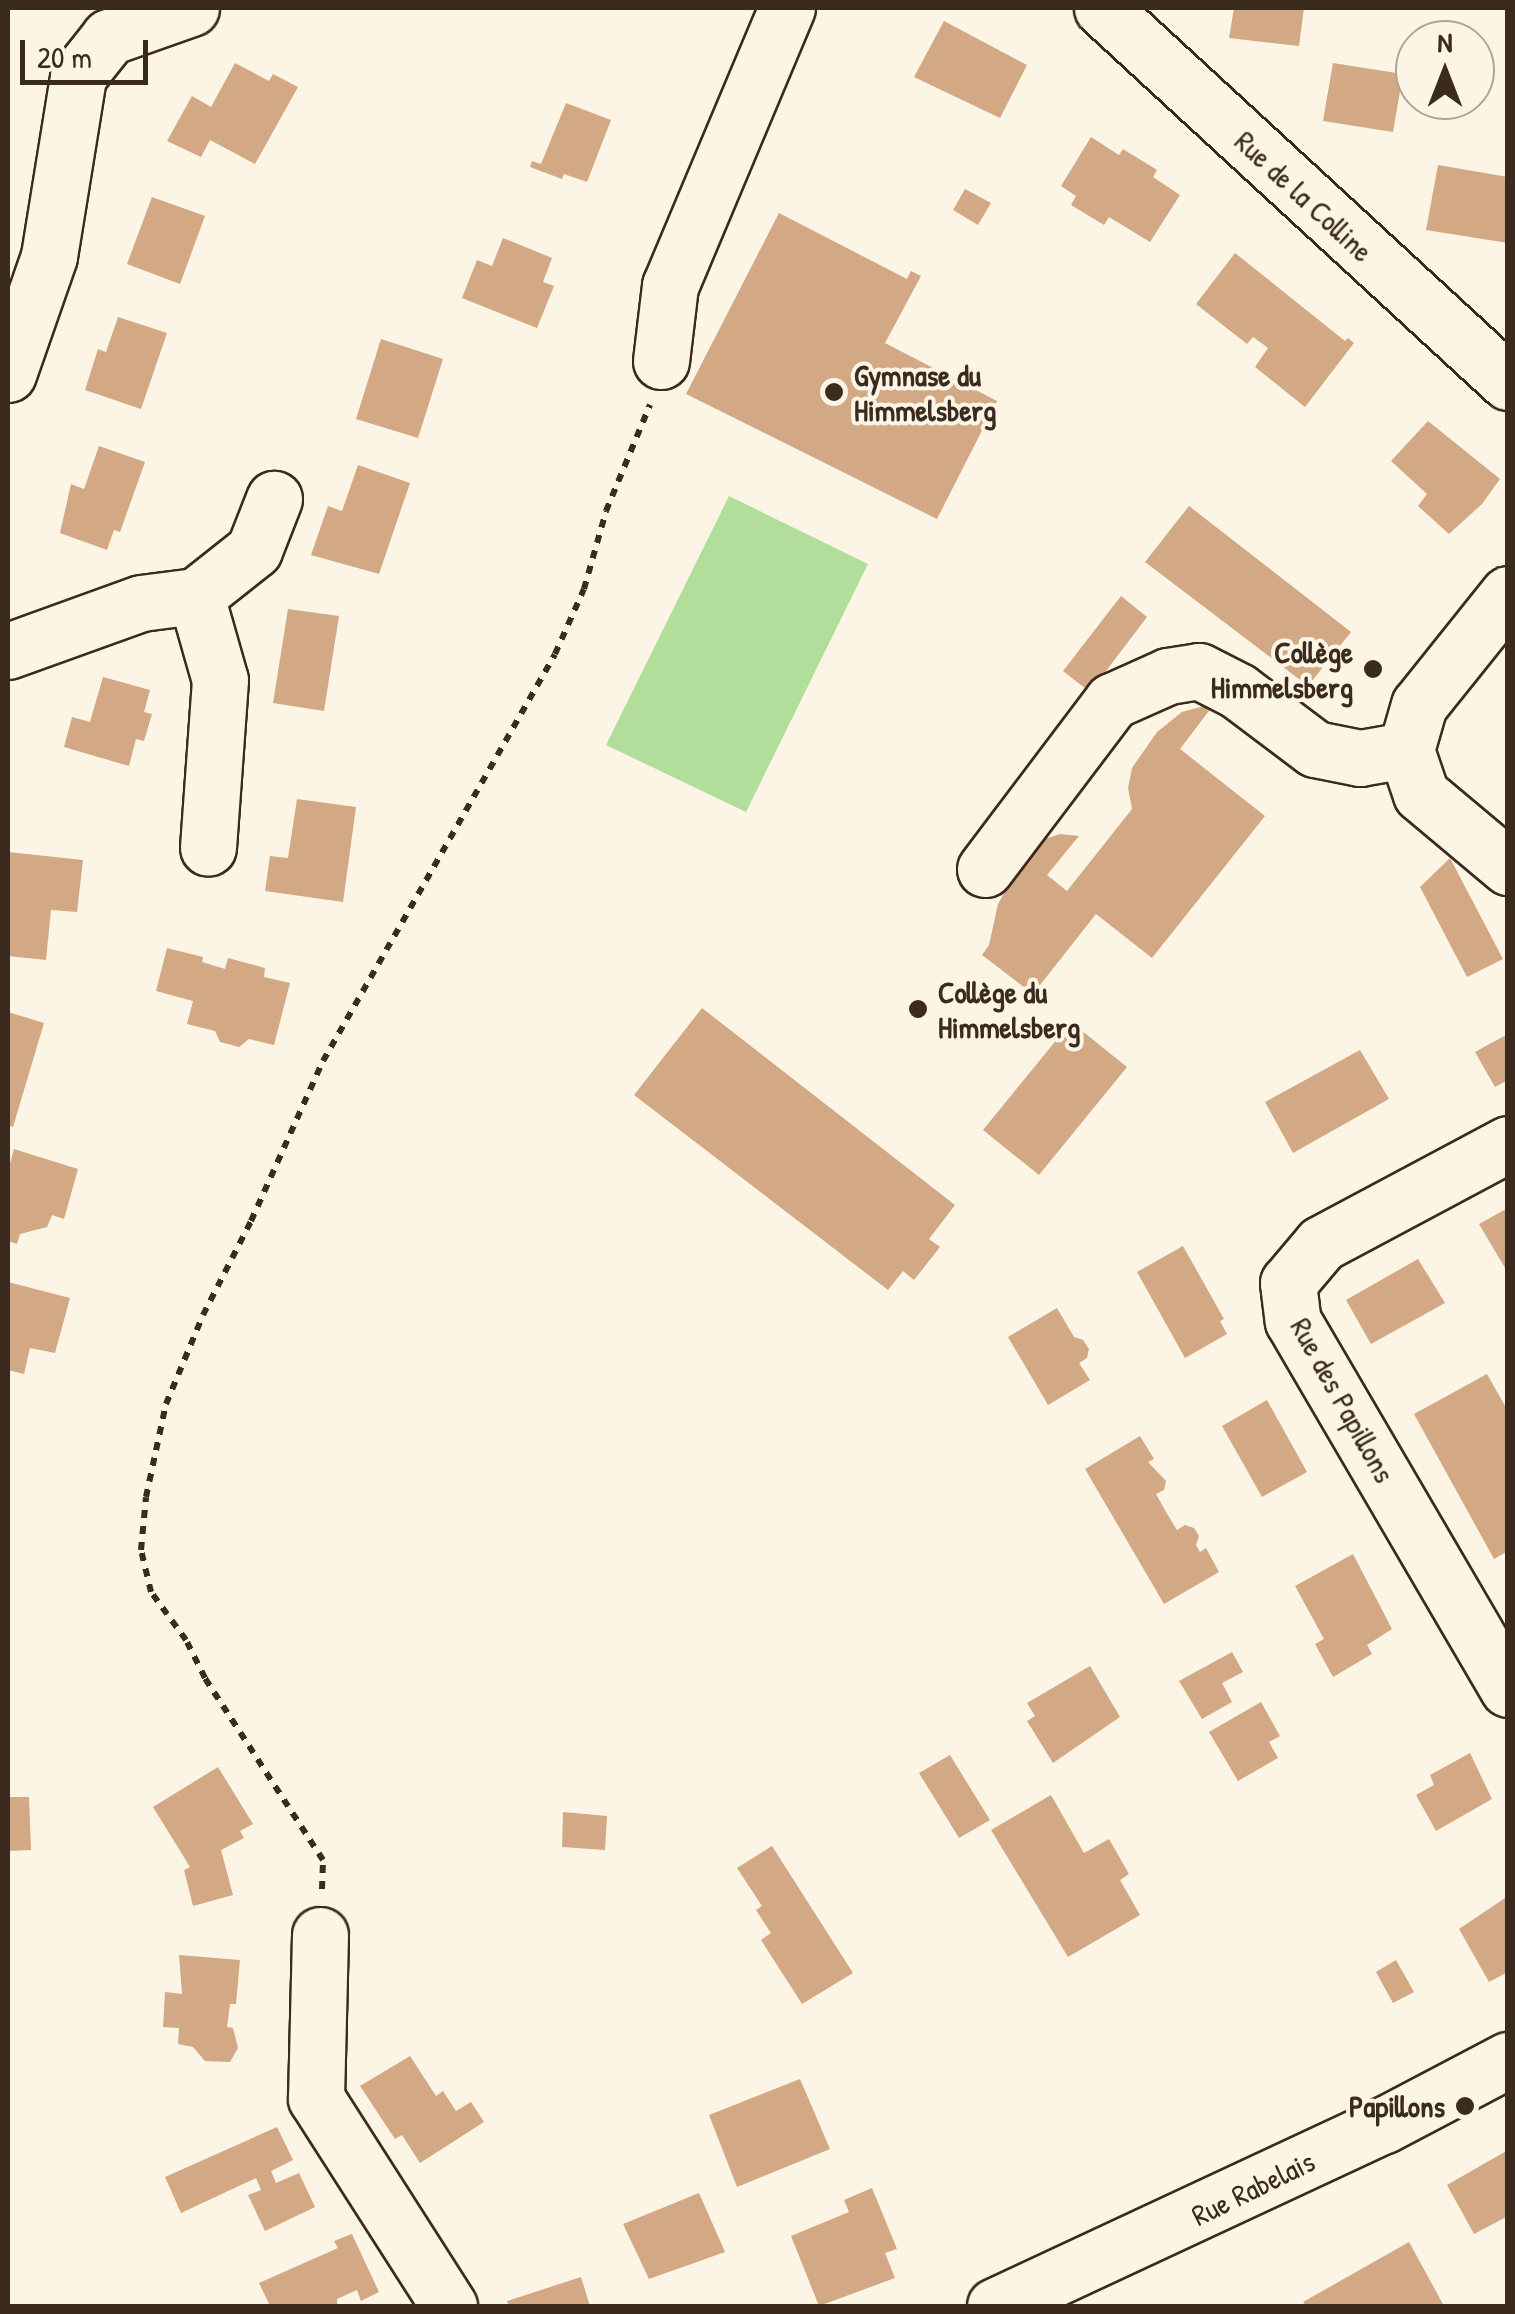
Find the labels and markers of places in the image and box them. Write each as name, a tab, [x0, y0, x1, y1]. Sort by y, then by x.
place label: Gymnase du Himmelsberg	[854, 357, 996, 428]
marker: Gymnase du Himmelsberg	[823, 381, 845, 403]
place label: Collège Himmelsberg	[1211, 634, 1353, 704]
marker: Collège Himmelsberg	[1362, 658, 1384, 680]
place label: Collège du Himmelsberg	[938, 974, 1080, 1044]
marker: Collège du Himmelsberg	[907, 998, 929, 1020]
place label: Papillons	[1349, 2088, 1445, 2124]
marker: Papillons	[1454, 2095, 1476, 2117]

